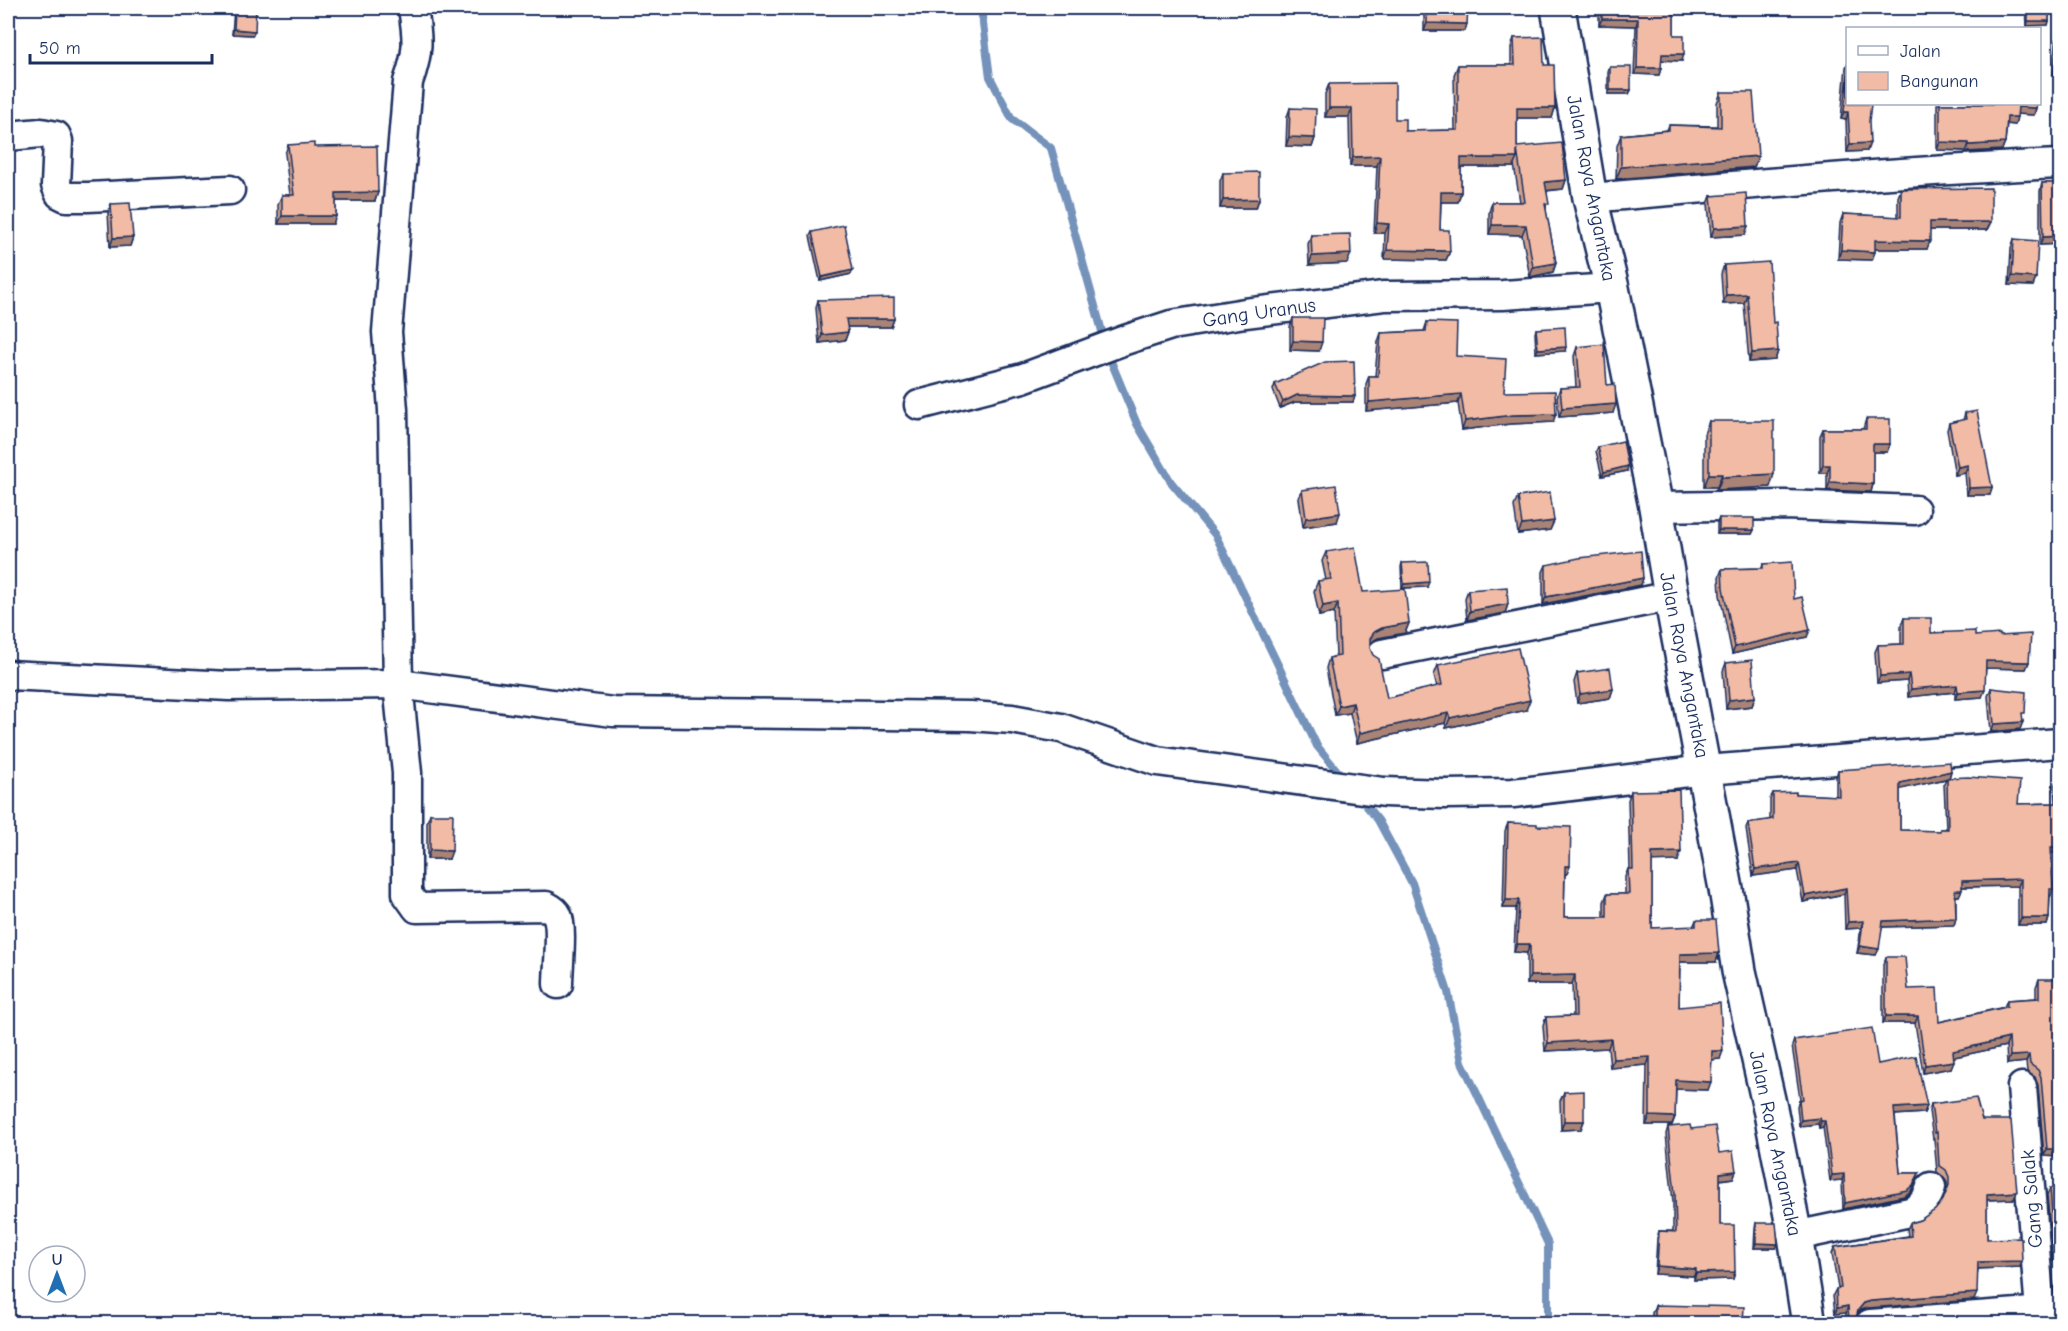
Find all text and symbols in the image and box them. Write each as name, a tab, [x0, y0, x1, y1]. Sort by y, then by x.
scale bar	[30, 27, 212, 65]
legend	[1846, 27, 2041, 105]
text: 50 m	[39, 38, 81, 59]
text: Jalan	[1900, 41, 1941, 62]
text: Bangunan	[1900, 71, 1978, 92]
street label: Jalan Raya Angantaka	[1562, 93, 1621, 283]
street label: Gang Uranus	[1201, 293, 1317, 332]
street label: Jalan Raya Angantaka	[1655, 570, 1714, 760]
street label: Jalan Raya Angantaka	[1745, 1048, 1806, 1238]
street label: Gang Salak	[2016, 1148, 2047, 1249]
north arrow	[27, 1244, 87, 1304]
text: U	[52, 1251, 62, 1269]

